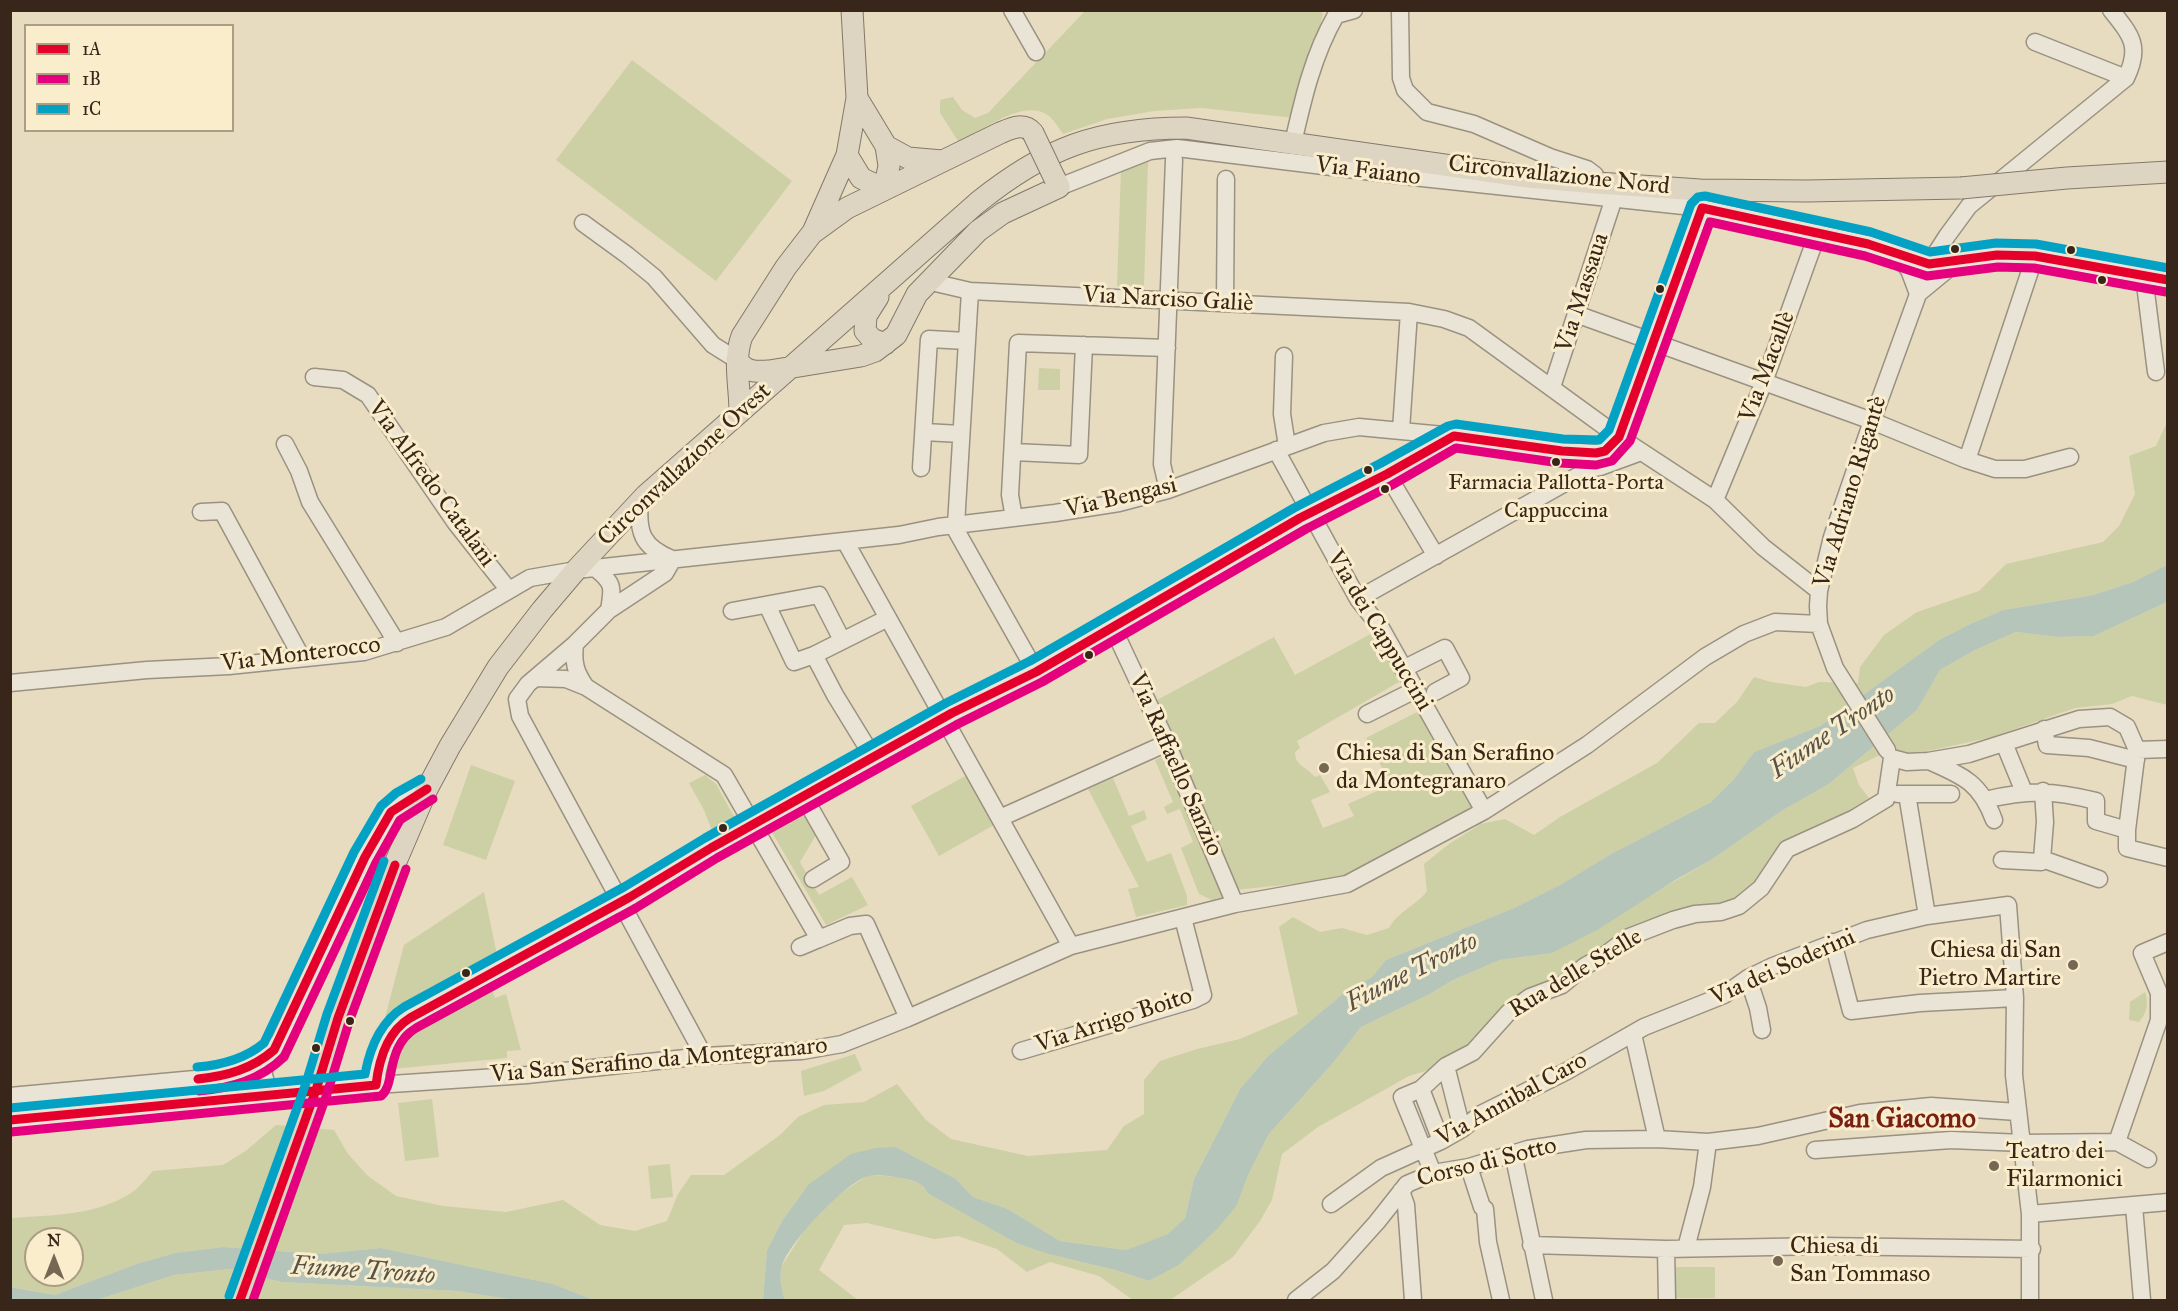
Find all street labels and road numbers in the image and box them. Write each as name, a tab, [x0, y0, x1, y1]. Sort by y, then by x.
street label: Circonvallazione Nord	[1447, 150, 1671, 202]
street label: Via Faiano	[1314, 151, 1422, 193]
street label: Via Massaua	[1550, 230, 1616, 356]
street label: Via Narciso Galiè	[1082, 281, 1254, 319]
street label: Via Macallè	[1734, 307, 1802, 427]
street label: Circonvallazione Ovest	[592, 377, 778, 553]
street label: Via Adriano Rigantè	[1808, 393, 1894, 591]
street label: Via Alfredo Catalani	[361, 395, 501, 573]
street label: Via Bengasi	[1062, 471, 1180, 525]
street label: Via dei Cappuccini	[1320, 546, 1438, 716]
street label: Via Monterocco	[220, 631, 382, 679]
street label: Via Raffaello Sanzio	[1122, 669, 1228, 861]
street label: Rua delle Stelle	[1504, 923, 1648, 1025]
street label: Via dei Soderini	[1706, 923, 1860, 1013]
street label: Via Arrigo Boito	[1032, 982, 1196, 1060]
street label: Via San Serafino da Montegranaro	[489, 1032, 829, 1090]
street label: Via Annibal Caro	[1431, 1047, 1593, 1153]
street label: Corso di Sotto	[1414, 1132, 1560, 1194]

